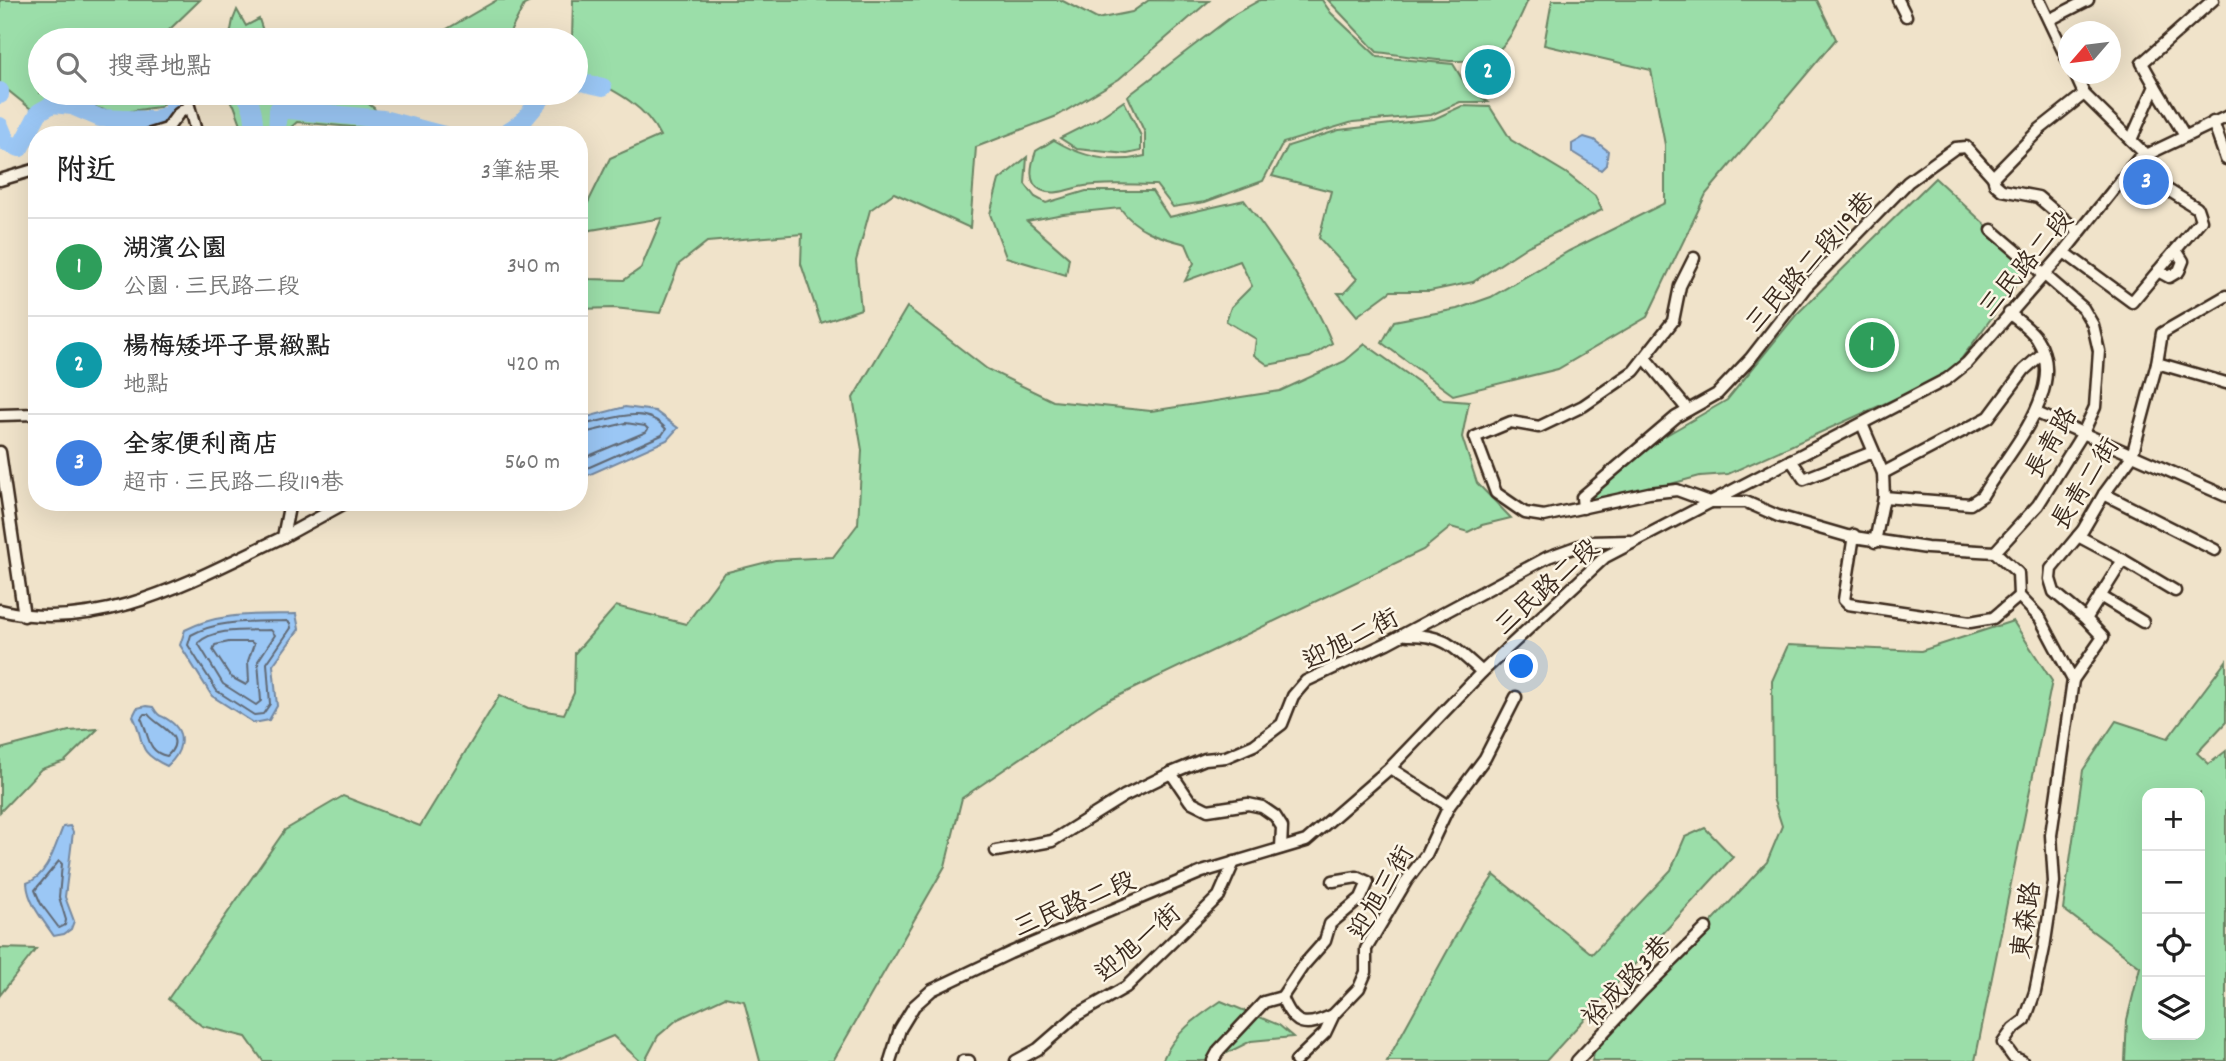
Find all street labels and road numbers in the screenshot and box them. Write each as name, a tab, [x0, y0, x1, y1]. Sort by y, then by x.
street label: 三民路二段119巷	[1738, 184, 1885, 342]
street label: 三民路二段	[1972, 204, 2084, 327]
street label: 長青路	[2018, 401, 2089, 487]
street label: 長青二街	[2044, 431, 2130, 539]
street label: 三民路二段	[1488, 531, 1609, 646]
street label: 迎旭二街	[1297, 601, 1406, 681]
street label: 迎旭三街	[1341, 839, 1425, 948]
street label: 三民路二段	[1008, 864, 1142, 949]
street label: 東森路	[2005, 879, 2052, 962]
street label: 迎旭一街	[1088, 897, 1191, 993]
street label: 裕成路3巷	[1575, 928, 1682, 1037]

